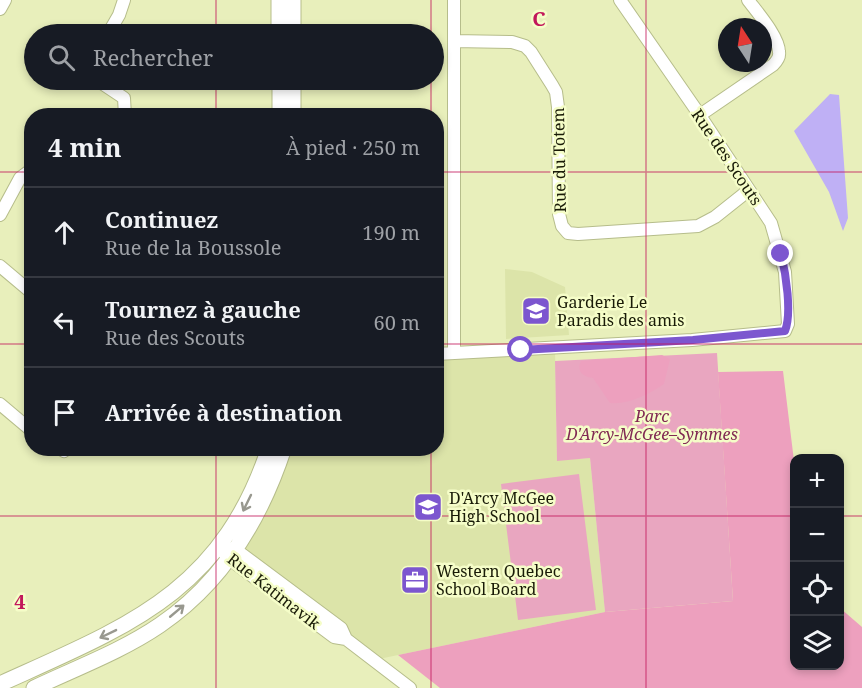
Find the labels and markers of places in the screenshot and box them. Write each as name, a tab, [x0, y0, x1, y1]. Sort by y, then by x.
place label: Garderie Le Paradis des amis	[557, 291, 684, 331]
school or university icon: Garderie Le Paradis des amis	[520, 295, 552, 327]
place label: D'Arcy McGee High School	[449, 487, 554, 527]
school or university icon: D'Arcy McGee High School	[412, 491, 444, 523]
place label: Western Quebec School Board	[436, 560, 561, 600]
office icon: Western Quebec School Board	[399, 564, 431, 596]

